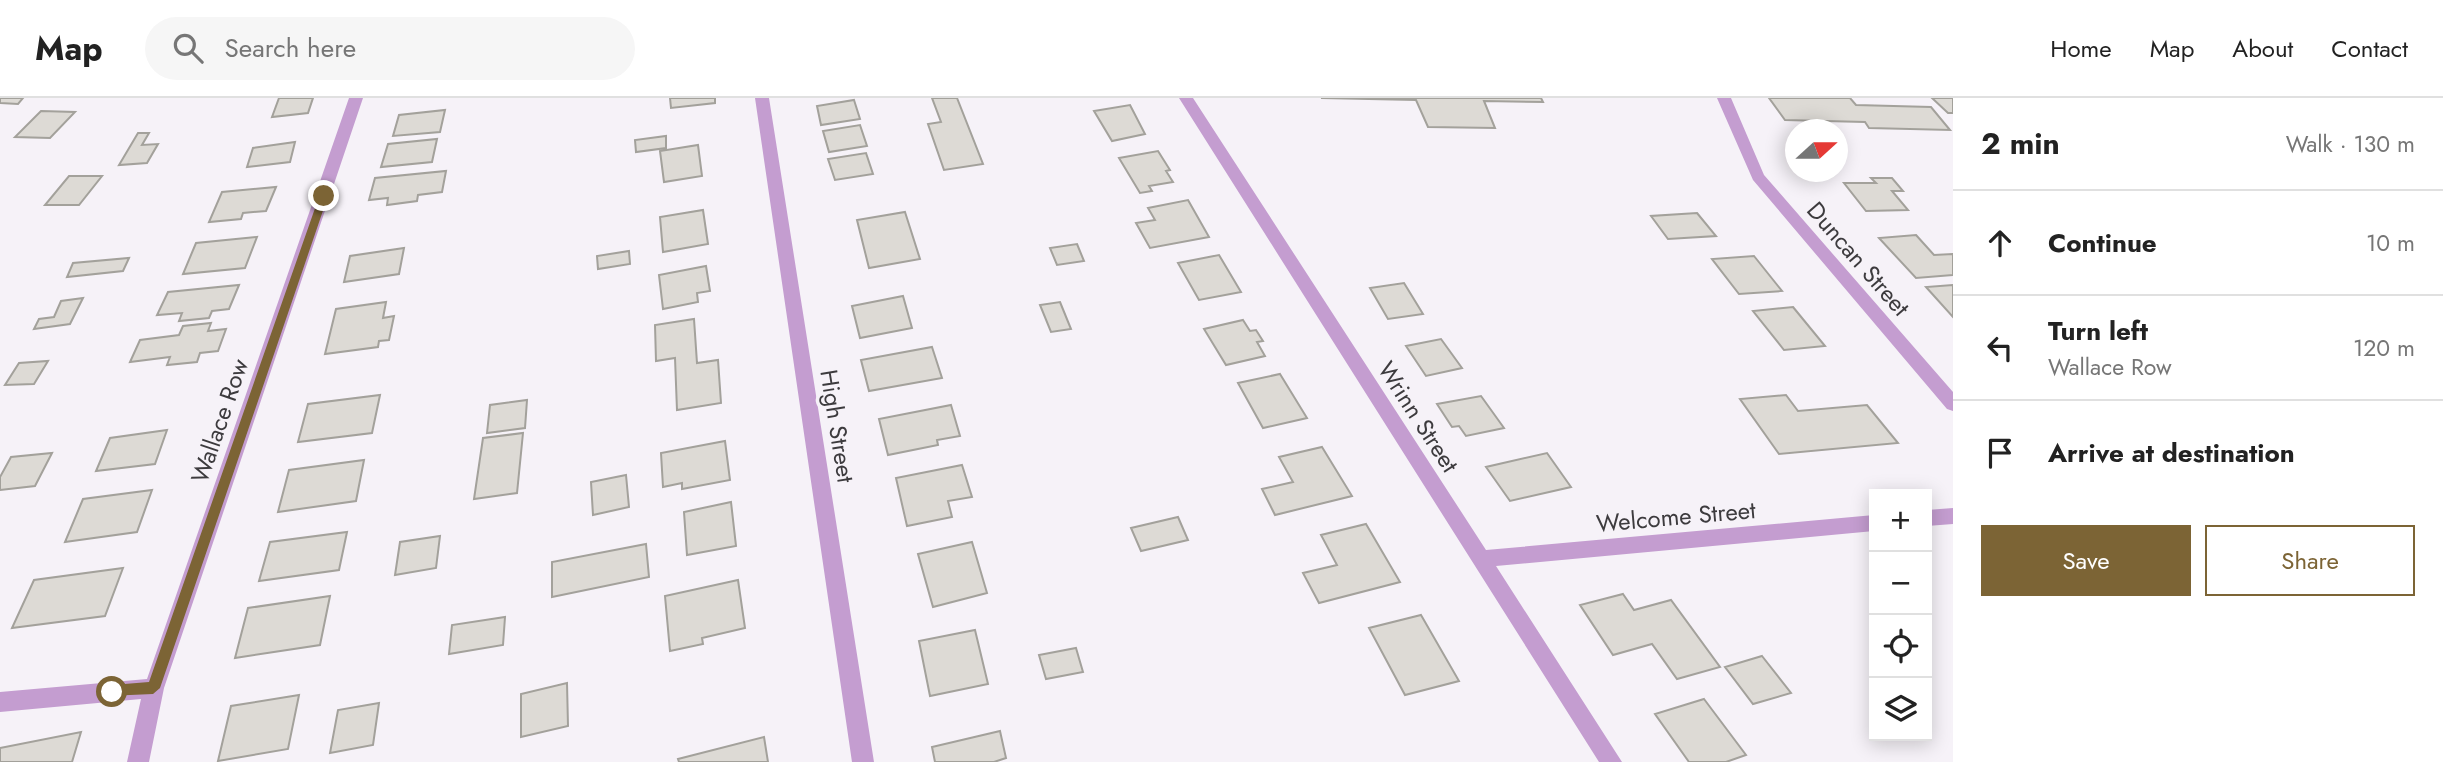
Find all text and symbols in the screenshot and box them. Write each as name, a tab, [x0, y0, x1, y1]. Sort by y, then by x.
search box	[145, 17, 635, 80]
text: Map	[35, 25, 103, 72]
icon: search	[169, 29, 207, 67]
text: Search here	[225, 29, 356, 67]
text: Home	[2050, 31, 2112, 66]
text: Map	[2150, 31, 2194, 66]
text: About	[2232, 31, 2293, 66]
text: Contact	[2331, 31, 2408, 66]
north arrow	[1785, 119, 1848, 182]
text: 2 min	[1981, 122, 2060, 165]
text: Walk · 130 m	[2286, 127, 2415, 161]
route end	[308, 180, 339, 211]
street label: Duncan Street	[1799, 194, 1918, 324]
icon: ahead	[1981, 224, 2019, 262]
text: Continue	[2048, 224, 2157, 262]
text: 10 m	[2366, 226, 2415, 260]
text: Turn left	[2048, 312, 2148, 350]
icon: left	[1981, 329, 2019, 367]
text: 120 m	[2353, 331, 2415, 365]
text: Wallace Row	[2048, 350, 2172, 384]
street label: Wallace Row	[182, 354, 257, 488]
street label: Wrinn Street	[1369, 354, 1468, 479]
street label: High Street	[811, 367, 864, 485]
icon: arrive	[1981, 434, 2019, 472]
text: Arrive at destination	[2048, 434, 2295, 472]
map controls	[1869, 489, 1932, 741]
button: +	[1869, 489, 1932, 552]
street label: Welcome Street	[1595, 492, 1757, 541]
button: Save	[1981, 525, 2191, 596]
button: Share	[2205, 525, 2415, 596]
button: −	[1869, 552, 1932, 615]
button: locate	[1869, 615, 1932, 678]
route start	[96, 676, 127, 707]
button: layers	[1869, 678, 1932, 741]

